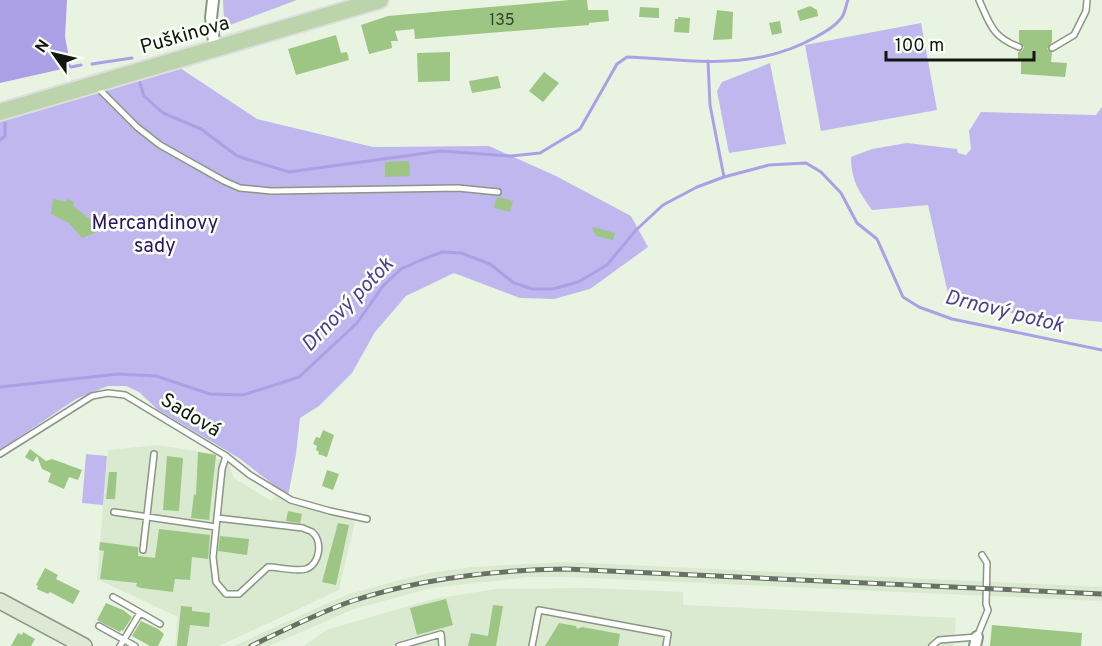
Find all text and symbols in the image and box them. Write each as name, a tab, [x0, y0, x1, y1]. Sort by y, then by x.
street label: Puškinova	[137, 11, 233, 61]
house number: 135	[489, 11, 515, 31]
north arrow	[24, 24, 84, 84]
scale bar	[886, 24, 1034, 62]
text: 100 m	[895, 35, 944, 58]
text: N	[32, 36, 55, 57]
park label: Mercandinovy sady	[92, 211, 218, 260]
water label: Drnový potok	[296, 252, 400, 358]
water label: Drnový potok	[942, 284, 1067, 340]
street label: Sadová	[155, 388, 225, 444]

